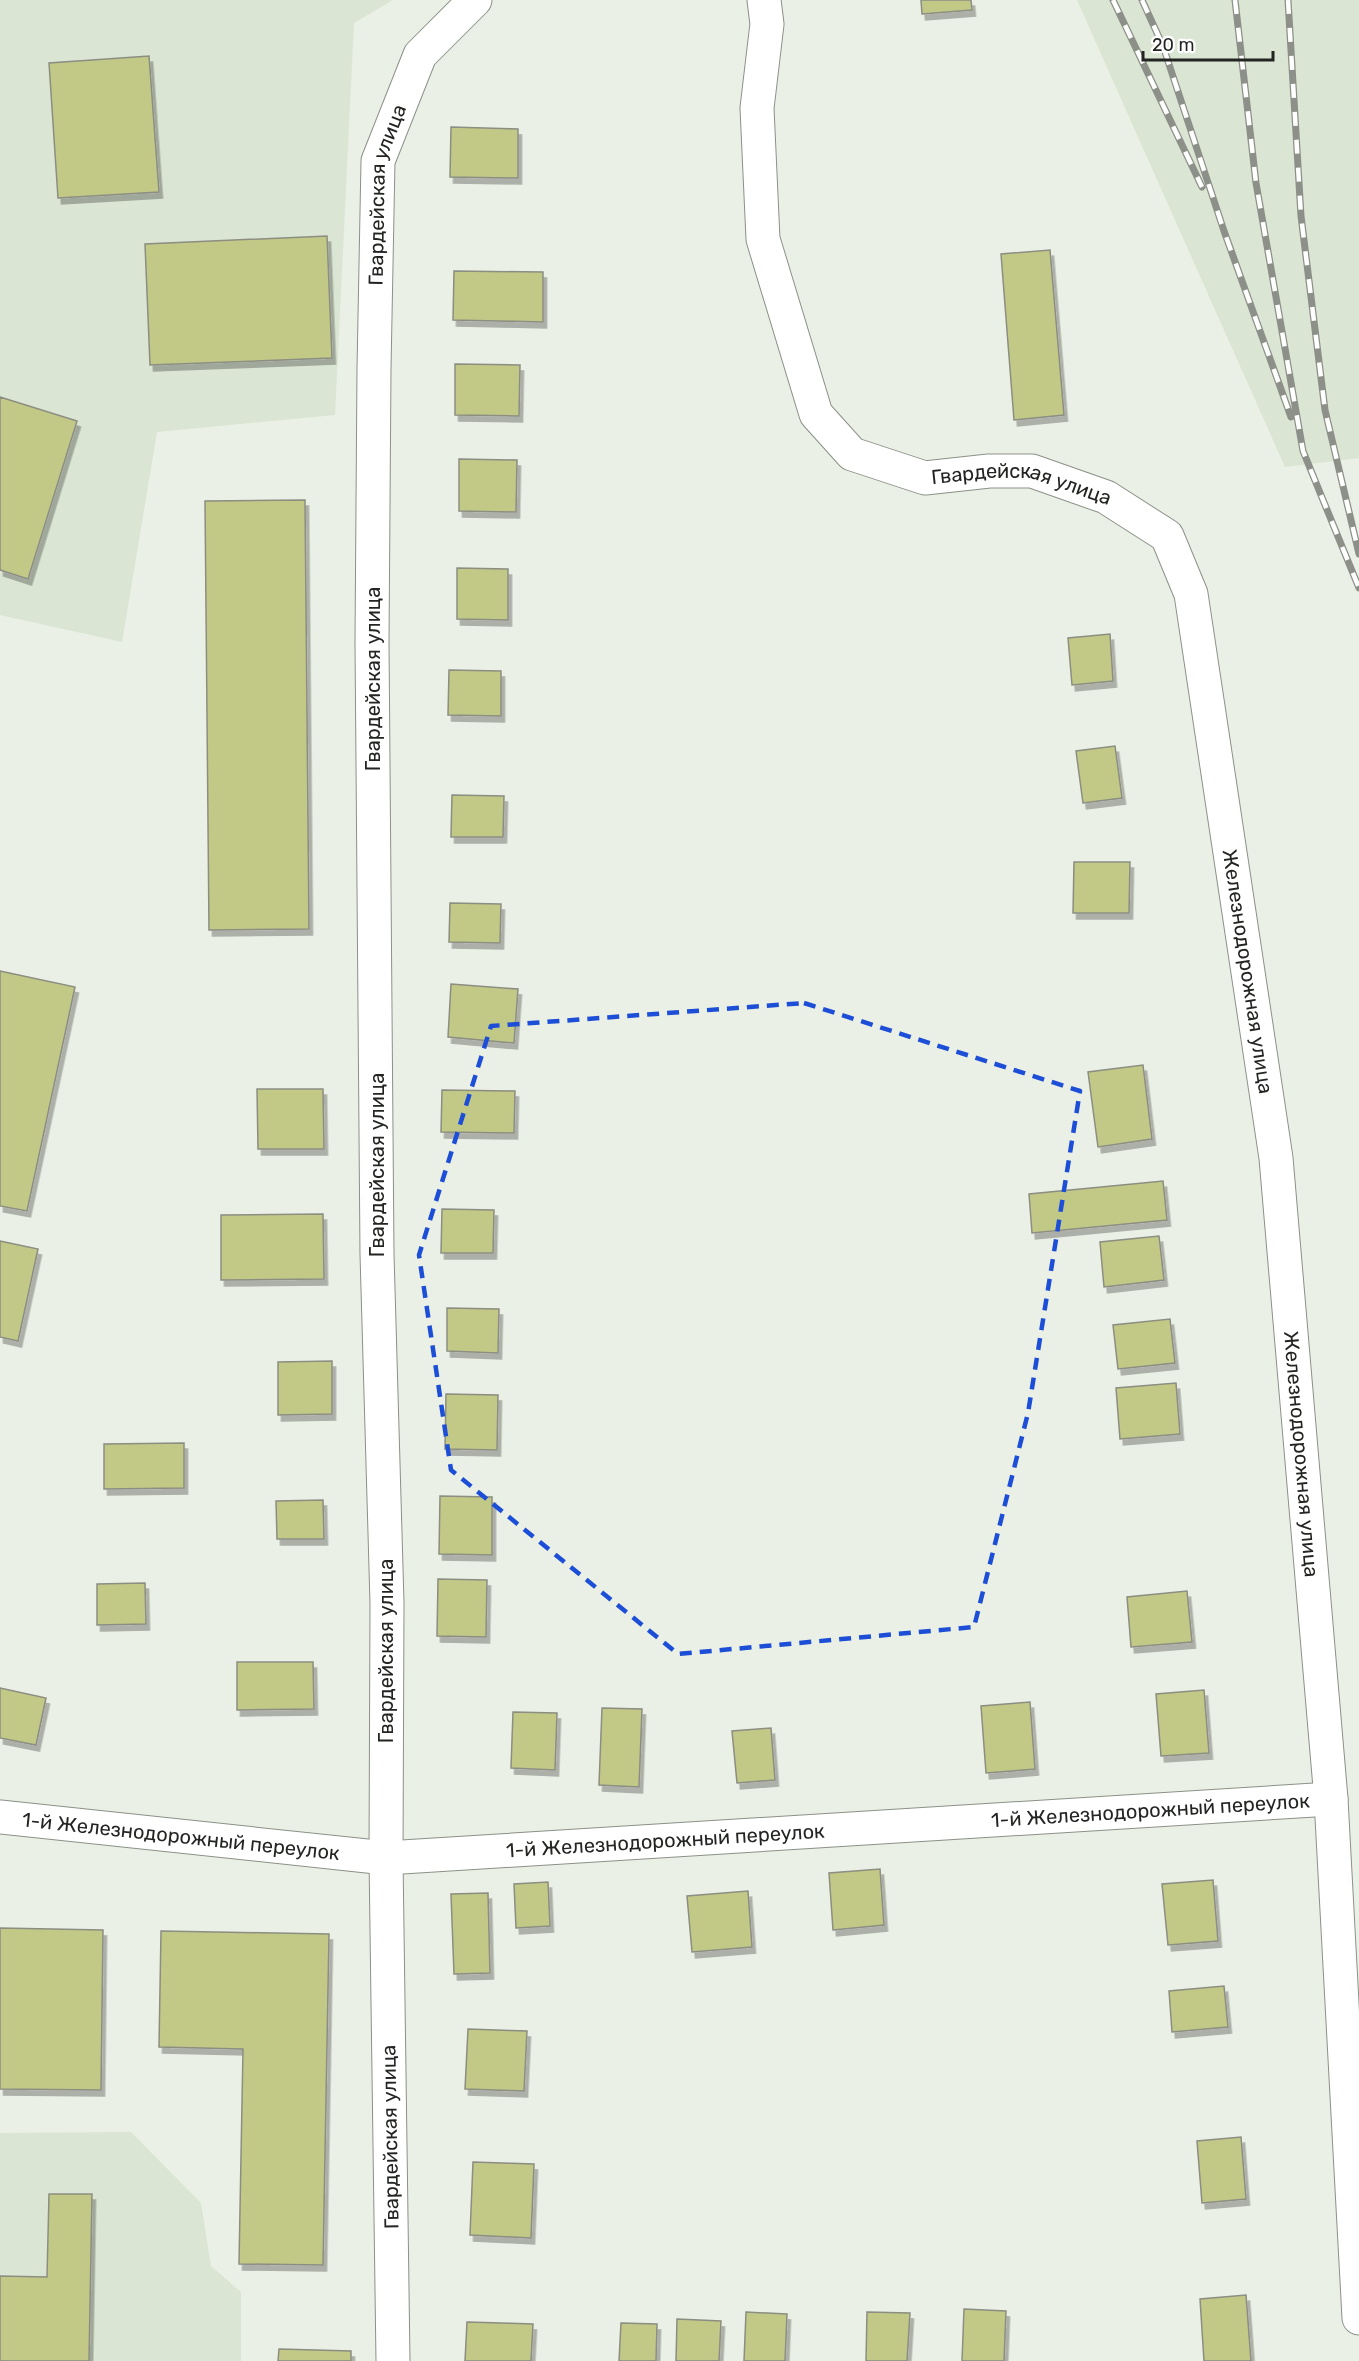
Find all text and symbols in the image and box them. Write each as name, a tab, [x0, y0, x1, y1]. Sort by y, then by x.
scale bar	[1143, 24, 1274, 62]
text: 20 m	[1152, 34, 1194, 56]
street label: Гвардейская улица	[364, 101, 411, 286]
street label: Гвардейская улица	[930, 459, 1115, 510]
street label: Гвардейская улица	[361, 587, 385, 771]
street label: Железнодорожная улица	[1218, 847, 1278, 1095]
street label: Гвардейская улица	[365, 1073, 389, 1257]
street label: Железнодорожная улица	[1279, 1330, 1324, 1578]
street label: Гвардейская улица	[374, 1559, 398, 1743]
street label: 1-й Железнодорожный переулок	[990, 1788, 1311, 1832]
street label: 1-й Железнодорожный переулок	[21, 1807, 341, 1865]
street label: 1-й Железнодорожный переулок	[505, 1819, 826, 1862]
street label: Гвардейская улица	[376, 2045, 404, 2229]

